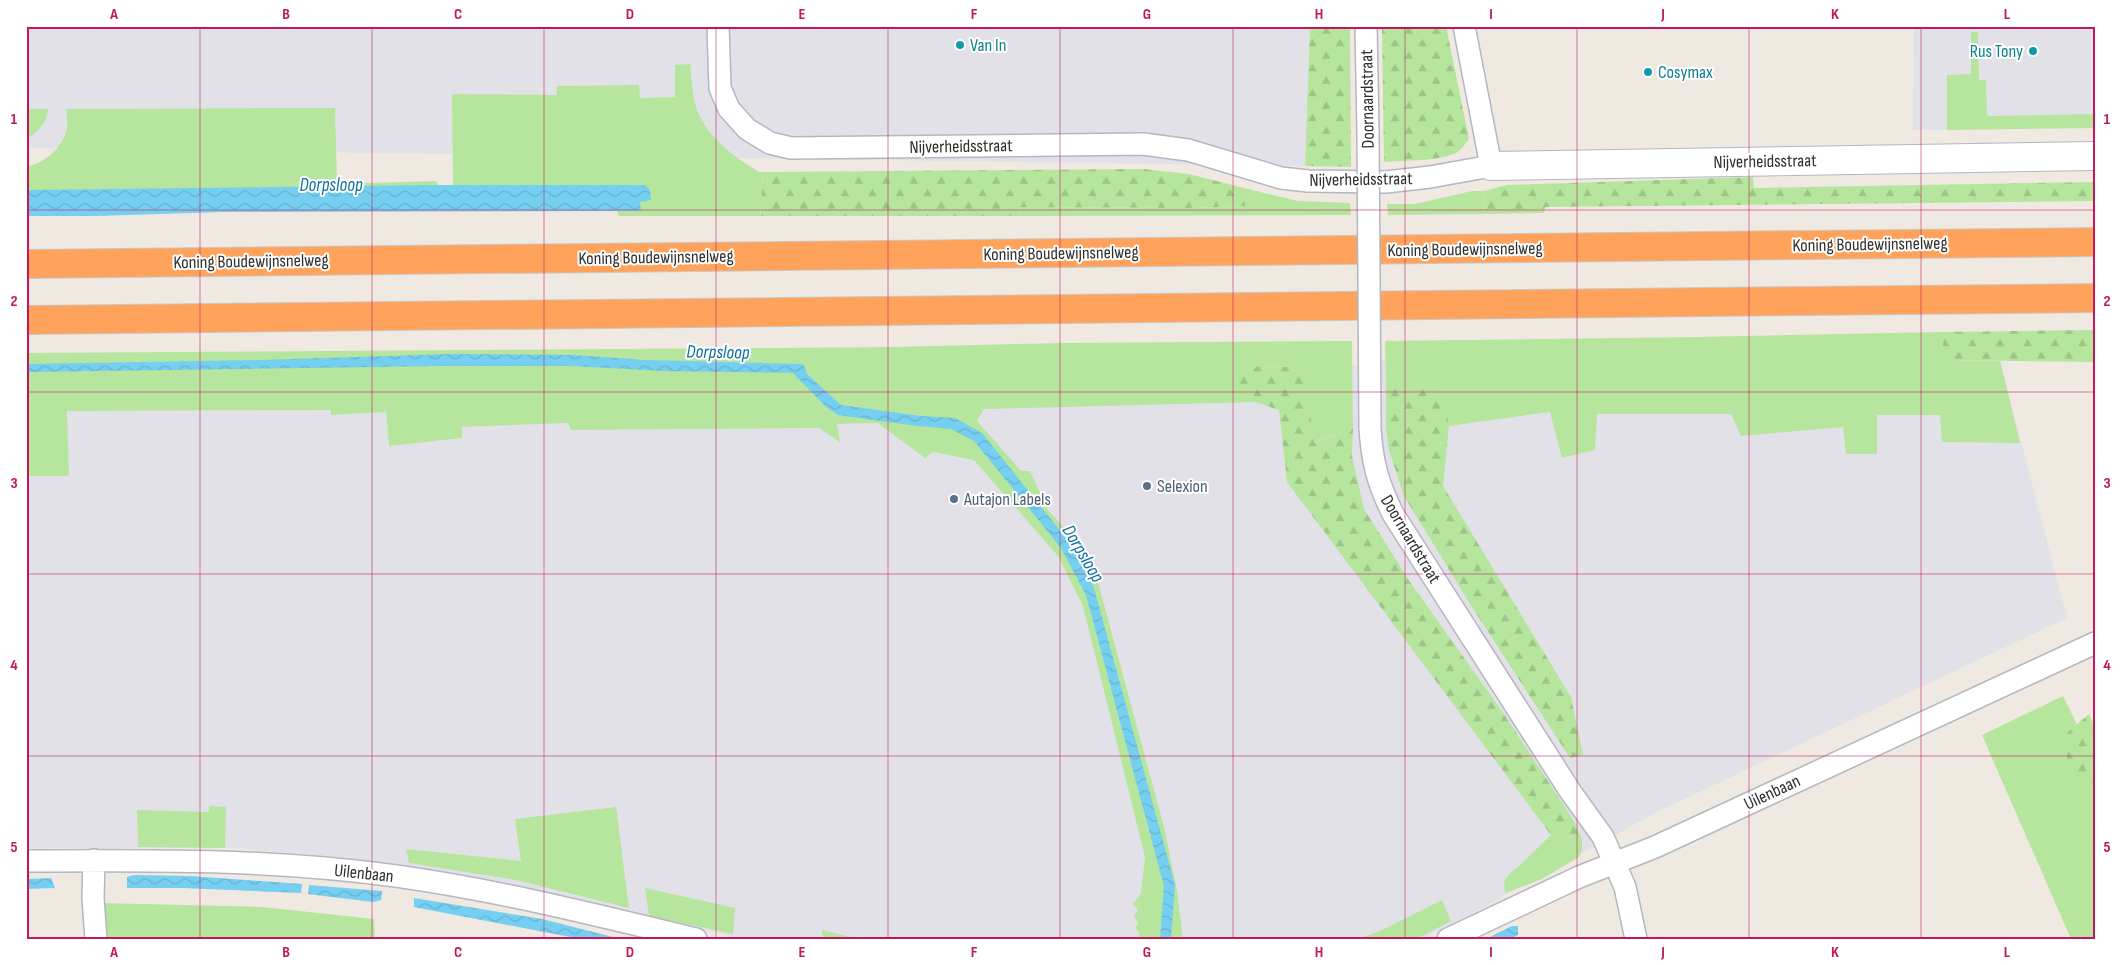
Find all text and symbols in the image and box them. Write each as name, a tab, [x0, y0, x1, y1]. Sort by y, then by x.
text: A	[109, 5, 118, 24]
text: B	[282, 5, 290, 24]
text: C	[454, 5, 462, 24]
text: D	[626, 5, 634, 24]
text: E	[799, 5, 806, 24]
text: F	[971, 5, 978, 24]
text: G	[1143, 5, 1151, 24]
text: H	[1315, 5, 1323, 24]
text: I	[1489, 5, 1493, 24]
text: J	[1660, 5, 1665, 24]
text: K	[1831, 5, 1839, 24]
text: L	[2004, 5, 2011, 24]
place label: Van In	[970, 35, 1006, 56]
marker: Van In	[954, 39, 966, 51]
place label: Rus Tony	[1970, 41, 2023, 62]
marker: Rus Tony	[2027, 45, 2039, 57]
street label: Doornaardstraat	[1356, 49, 1379, 149]
place label: Cosymax	[1658, 62, 1713, 83]
marker: Cosymax	[1642, 66, 1654, 78]
text: 1	[11, 110, 18, 129]
text: 1	[2104, 110, 2111, 129]
street label: Nijverheidsstraat	[909, 135, 1013, 158]
street label: Nijverheidsstraat	[1713, 150, 1817, 173]
street label: Nijverheidsstraat	[1309, 168, 1413, 191]
water label: Dorpsloop	[299, 174, 363, 197]
street label: Koning Boudewijnsnelweg	[1792, 233, 1948, 256]
street label: Koning Boudewijnsnelweg	[1387, 238, 1543, 261]
street label: Koning Boudewijnsnelweg	[983, 242, 1139, 265]
street label: Koning Boudewijnsnelweg	[578, 246, 734, 269]
street label: Koning Boudewijnsnelweg	[173, 250, 329, 273]
text: 2	[10, 292, 18, 311]
text: 2	[2103, 292, 2111, 311]
water label: Dorpsloop	[686, 340, 750, 365]
text: 3	[10, 474, 18, 493]
text: 3	[2103, 474, 2111, 493]
place label: Selexion	[1157, 476, 1208, 497]
marker: Selexion	[1141, 480, 1153, 492]
place label: Autajon Labels	[963, 489, 1051, 510]
street label: Doornaardstraat	[1376, 491, 1445, 588]
marker: Autajon Labels	[948, 493, 960, 505]
water label: Dorpsloop	[1057, 521, 1109, 587]
text: 4	[10, 656, 18, 675]
text: 4	[2103, 656, 2111, 675]
street label: Uilenbaan	[1741, 770, 1804, 815]
text: 5	[10, 838, 18, 857]
text: 5	[2103, 838, 2111, 857]
street label: Uilenbaan	[333, 860, 395, 887]
text: A	[109, 943, 118, 962]
text: B	[282, 943, 290, 962]
text: C	[454, 943, 462, 962]
text: D	[626, 943, 634, 962]
text: E	[799, 943, 806, 962]
text: F	[971, 943, 978, 962]
text: G	[1143, 943, 1151, 962]
text: H	[1315, 943, 1323, 962]
text: I	[1489, 943, 1493, 962]
text: J	[1660, 943, 1665, 962]
text: K	[1831, 943, 1839, 962]
text: L	[2004, 943, 2011, 962]

